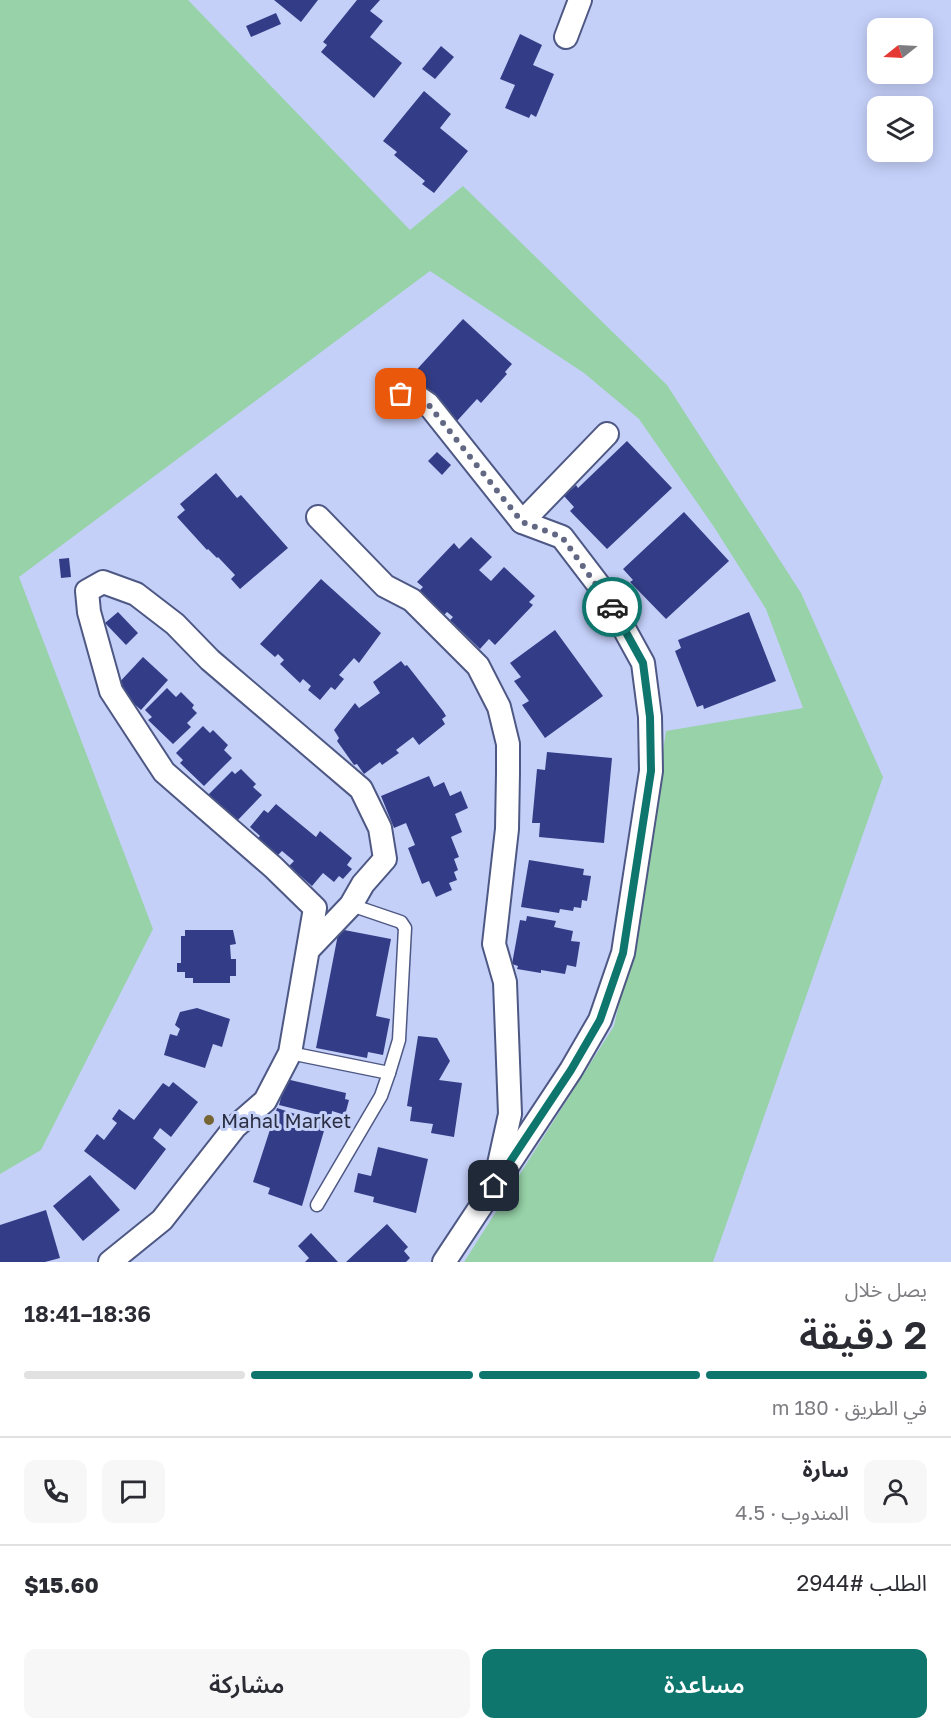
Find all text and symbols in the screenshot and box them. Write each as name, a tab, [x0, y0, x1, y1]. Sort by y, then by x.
north arrow	[867, 18, 933, 84]
map controls	[867, 18, 933, 162]
button: layers	[867, 96, 933, 162]
pin	[375, 368, 426, 419]
icon: bag	[384, 377, 417, 410]
courier	[582, 577, 642, 637]
icon: car	[596, 591, 629, 624]
place label: Mahal Market	[221, 1108, 351, 1132]
marker: Mahal Market	[202, 1113, 216, 1127]
pin	[468, 1160, 519, 1211]
icon: home	[477, 1169, 510, 1202]
text: يصل خلال	[845, 1277, 927, 1301]
text: 18:36–18:41	[24, 1300, 151, 1327]
text: 2 دقيقة	[799, 1311, 927, 1358]
text: في الطريق · 180 m	[772, 1395, 927, 1419]
text: سارة	[803, 1455, 849, 1482]
button: phone	[24, 1460, 87, 1523]
button: chat	[102, 1460, 165, 1523]
button: person	[864, 1460, 927, 1523]
text: المندوب · 4.5	[735, 1500, 849, 1524]
text: الطلب #2944	[796, 1569, 927, 1596]
text: $15.60	[24, 1571, 99, 1598]
button: مشاركة	[24, 1649, 470, 1718]
button: مساعدة	[482, 1649, 927, 1718]

